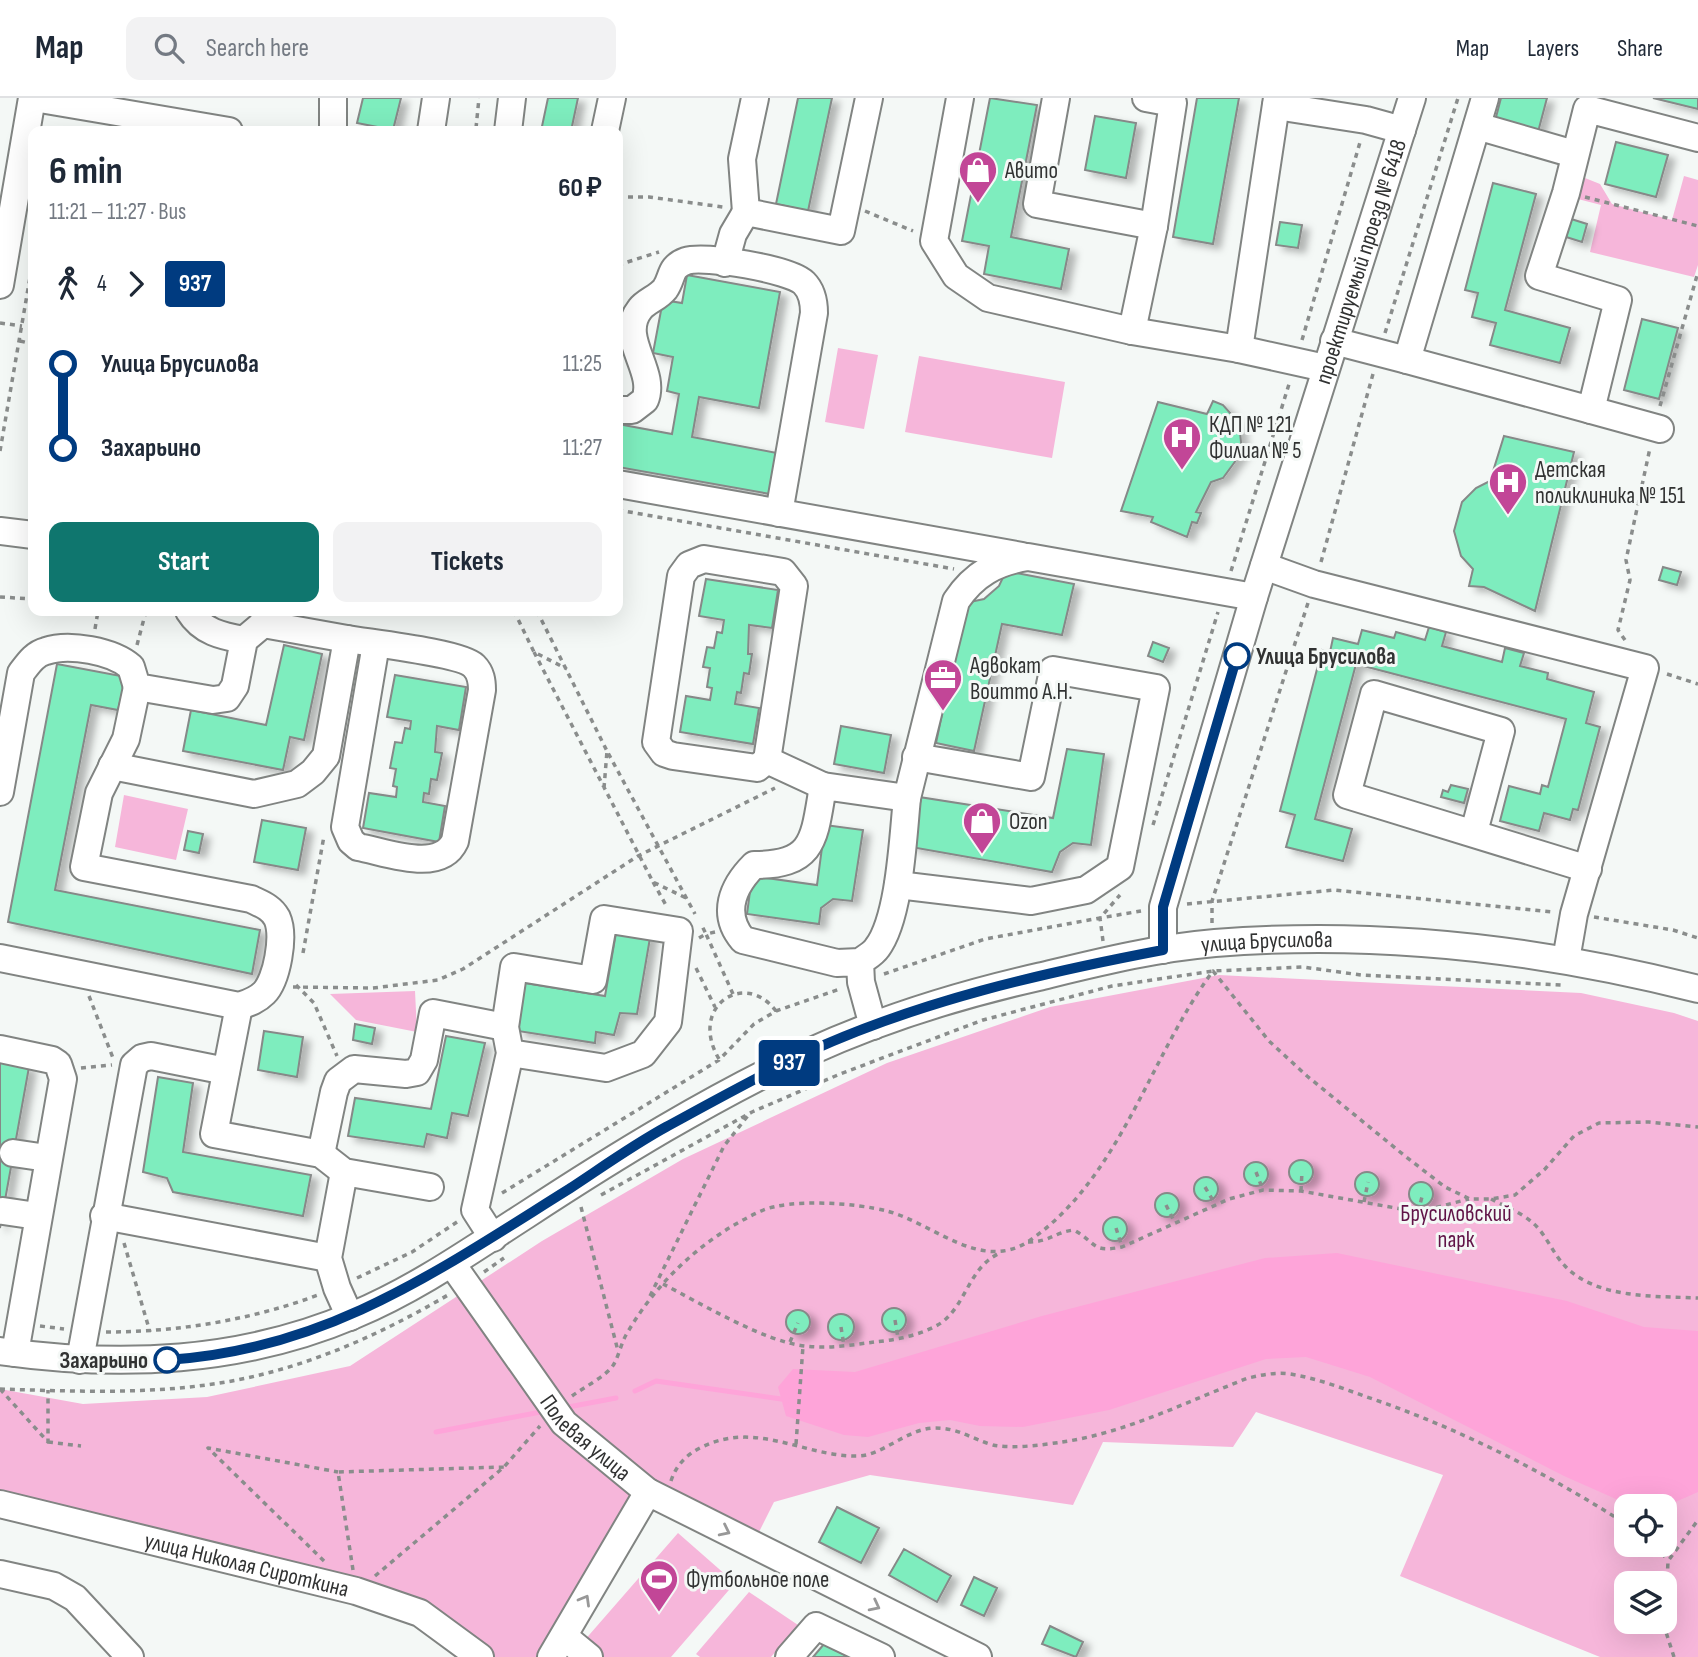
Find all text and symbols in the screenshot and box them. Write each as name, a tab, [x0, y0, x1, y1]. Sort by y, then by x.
search box	[126, 17, 616, 80]
text: Map	[35, 28, 84, 68]
icon: search	[150, 29, 188, 67]
text: Search here	[206, 33, 309, 64]
text: Map	[1456, 34, 1489, 63]
text: Layers	[1527, 34, 1579, 63]
text: Share	[1617, 34, 1663, 63]
street label: проектируемый проезд № 6418	[1309, 136, 1413, 388]
text: 6 min	[49, 149, 123, 194]
shop icon: Авито	[957, 149, 999, 204]
place label: Авито	[1004, 157, 1058, 185]
text: 60 ₽	[558, 173, 602, 204]
text: 11:21 – 11:27 · Bus	[49, 198, 186, 226]
icon: walk	[49, 265, 87, 303]
icon: forward	[117, 265, 155, 303]
text: 937	[179, 269, 211, 298]
text: 4	[97, 270, 107, 298]
text: Улица Брусилова	[101, 349, 259, 380]
text: 11:25	[563, 350, 602, 378]
place label: КДП № 121 Филиал № 5	[1209, 411, 1302, 465]
hospital icon: КДП № 121 Филиал № 5	[1161, 416, 1203, 471]
text: Захарьино	[101, 433, 201, 464]
text: 11:27	[563, 434, 602, 462]
place label: Детская поликлиника № 151	[1535, 456, 1685, 510]
hospital icon: Детская поликлиника № 151	[1487, 461, 1529, 516]
button: Start	[49, 522, 319, 602]
button: Tickets	[333, 522, 602, 602]
marker: Улица Брусилова	[1224, 643, 1250, 669]
place label: Улица Брусилова	[1256, 643, 1396, 671]
place label: Адвокат Воитто А.Н.	[969, 652, 1073, 706]
office icon: Адвокат Воитто А.Н.	[922, 657, 964, 712]
shop icon: Ozon	[961, 800, 1003, 855]
place label: Ozon	[1009, 808, 1048, 836]
street label: улица Брусилова	[1200, 926, 1333, 959]
line badge: 937	[749, 1040, 829, 1086]
text: 937	[773, 1048, 805, 1077]
park label: Брусиловский парк	[1400, 1200, 1512, 1254]
place label: Захарьино	[60, 1347, 148, 1375]
marker: Захарьино	[154, 1347, 180, 1373]
street label: Полевая улица	[533, 1390, 636, 1487]
map controls	[1614, 1494, 1677, 1634]
button: locate	[1614, 1494, 1677, 1557]
one-way arrow	[718, 1522, 730, 1536]
street label: улица Николая Сироткина	[142, 1527, 351, 1604]
sports icon: Футбольное поле	[638, 1558, 680, 1613]
place label: Футбольное поле	[686, 1566, 829, 1594]
button: layers	[1614, 1571, 1677, 1634]
one-way arrow	[577, 1595, 590, 1608]
one-way arrow	[868, 1597, 880, 1611]

